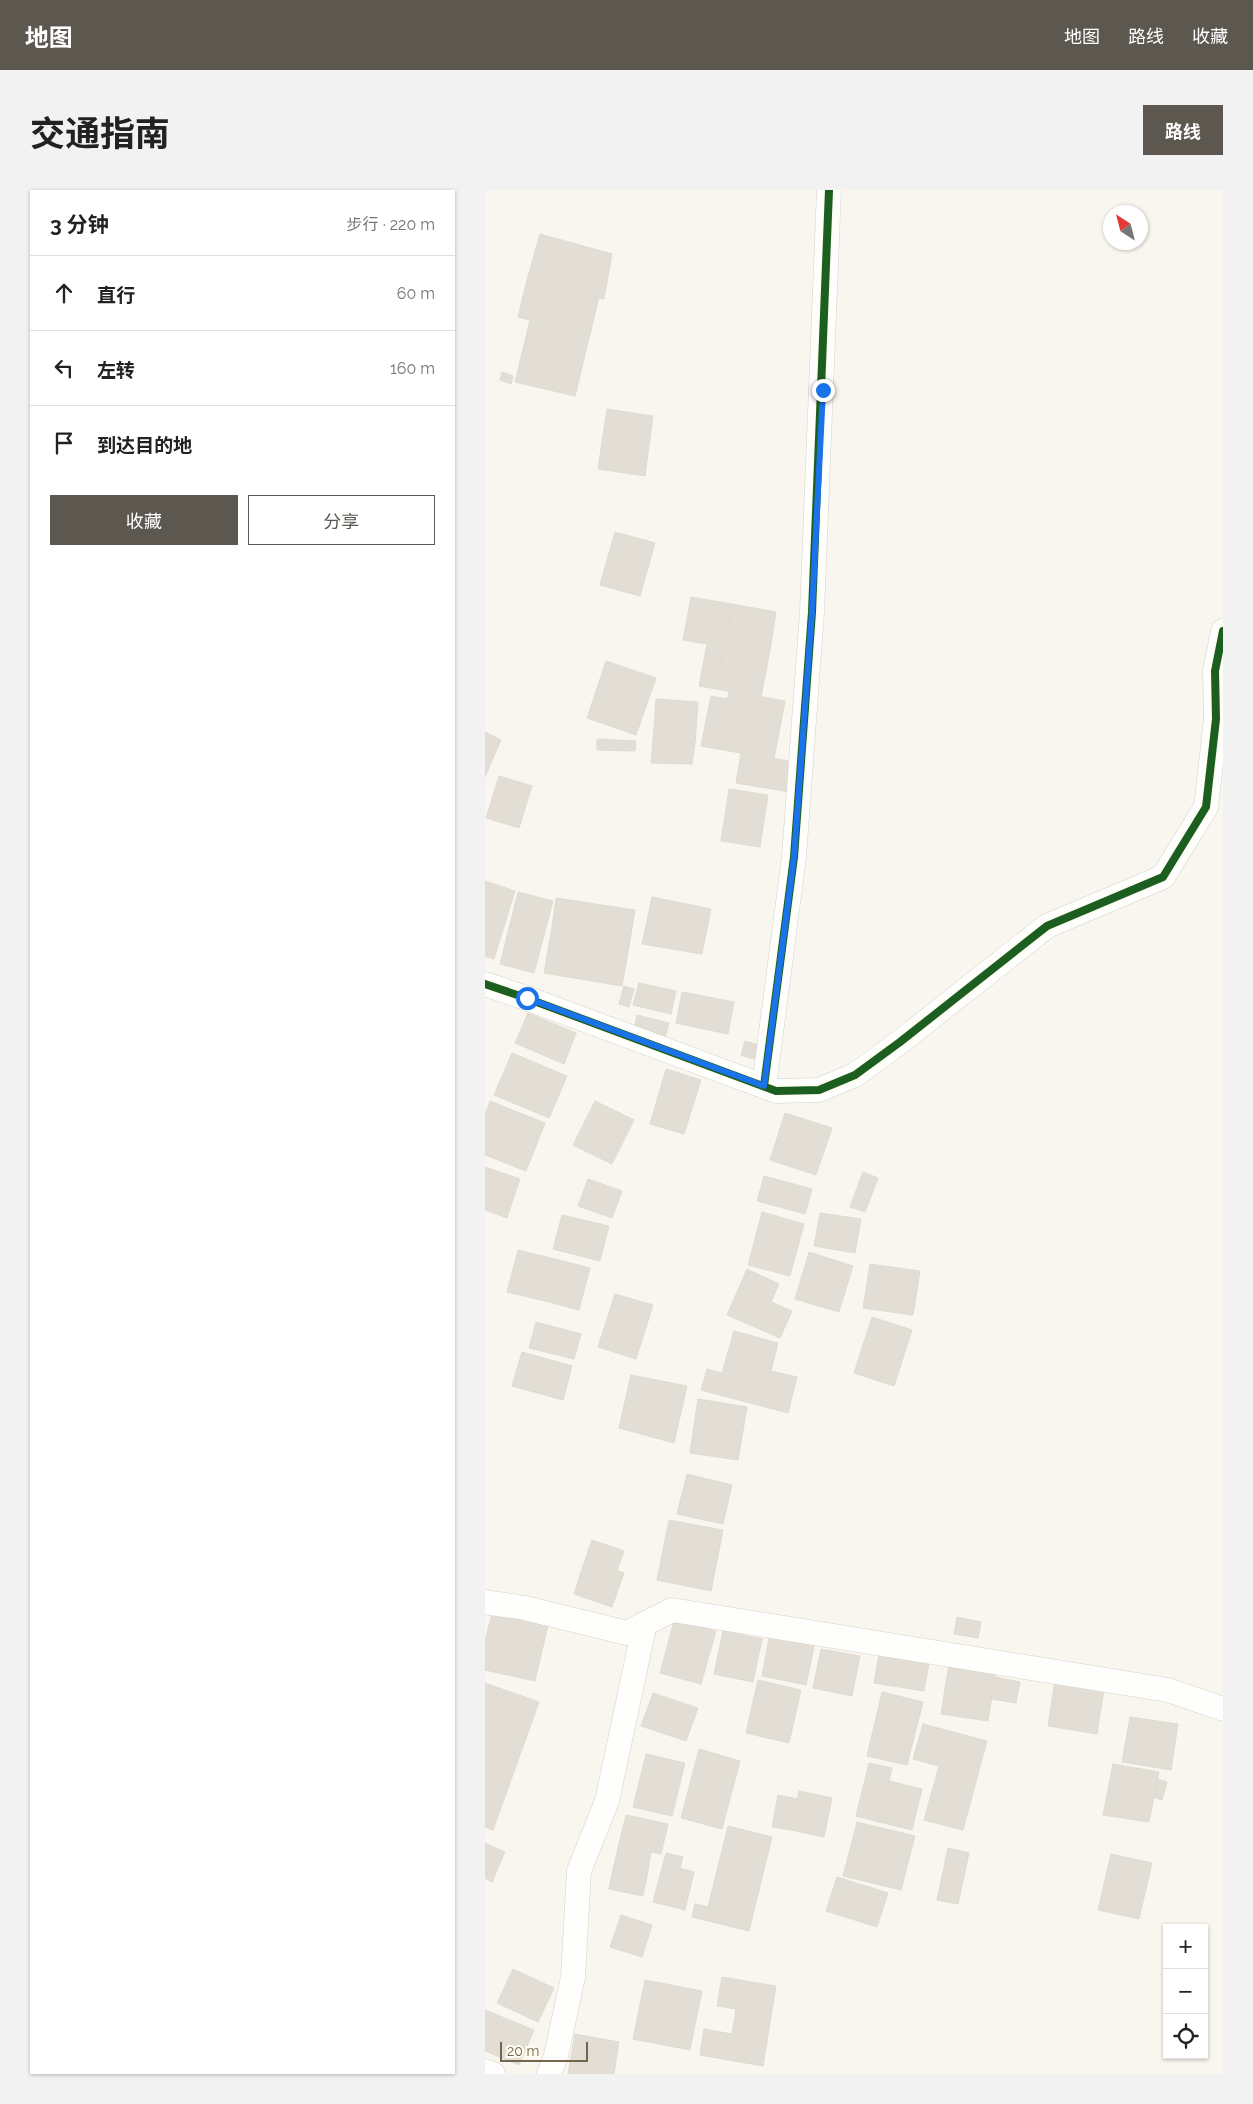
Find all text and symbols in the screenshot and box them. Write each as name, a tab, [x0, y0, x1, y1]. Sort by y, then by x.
text: 地图	[25, 23, 73, 52]
text: 地图	[1064, 26, 1100, 47]
text: 路线	[1128, 26, 1164, 47]
text: 收藏	[1192, 26, 1228, 47]
button: 路线	[1143, 105, 1223, 155]
text: 交通指南	[30, 113, 170, 154]
north arrow	[1103, 205, 1148, 250]
text: 3 分钟	[50, 212, 109, 237]
text: 步行 · 220 m	[347, 215, 435, 234]
icon: ahead	[50, 279, 78, 307]
text: 直行	[97, 284, 135, 306]
text: 60 m	[397, 284, 435, 303]
icon: left	[50, 354, 78, 382]
text: 左转	[97, 359, 135, 381]
text: 160 m	[390, 359, 435, 378]
route end	[812, 379, 835, 402]
icon: arrive	[50, 429, 78, 457]
text: 到达目的地	[97, 434, 192, 456]
button: 收藏	[50, 495, 238, 545]
button: 分享	[248, 495, 435, 545]
route start	[516, 987, 539, 1010]
map controls	[1163, 1924, 1208, 2059]
button: +	[1163, 1924, 1208, 1969]
button: −	[1163, 1969, 1208, 2014]
button: locate	[1163, 2014, 1208, 2059]
scale bar	[500, 2039, 587, 2062]
text: 20 m	[507, 2043, 539, 2059]

